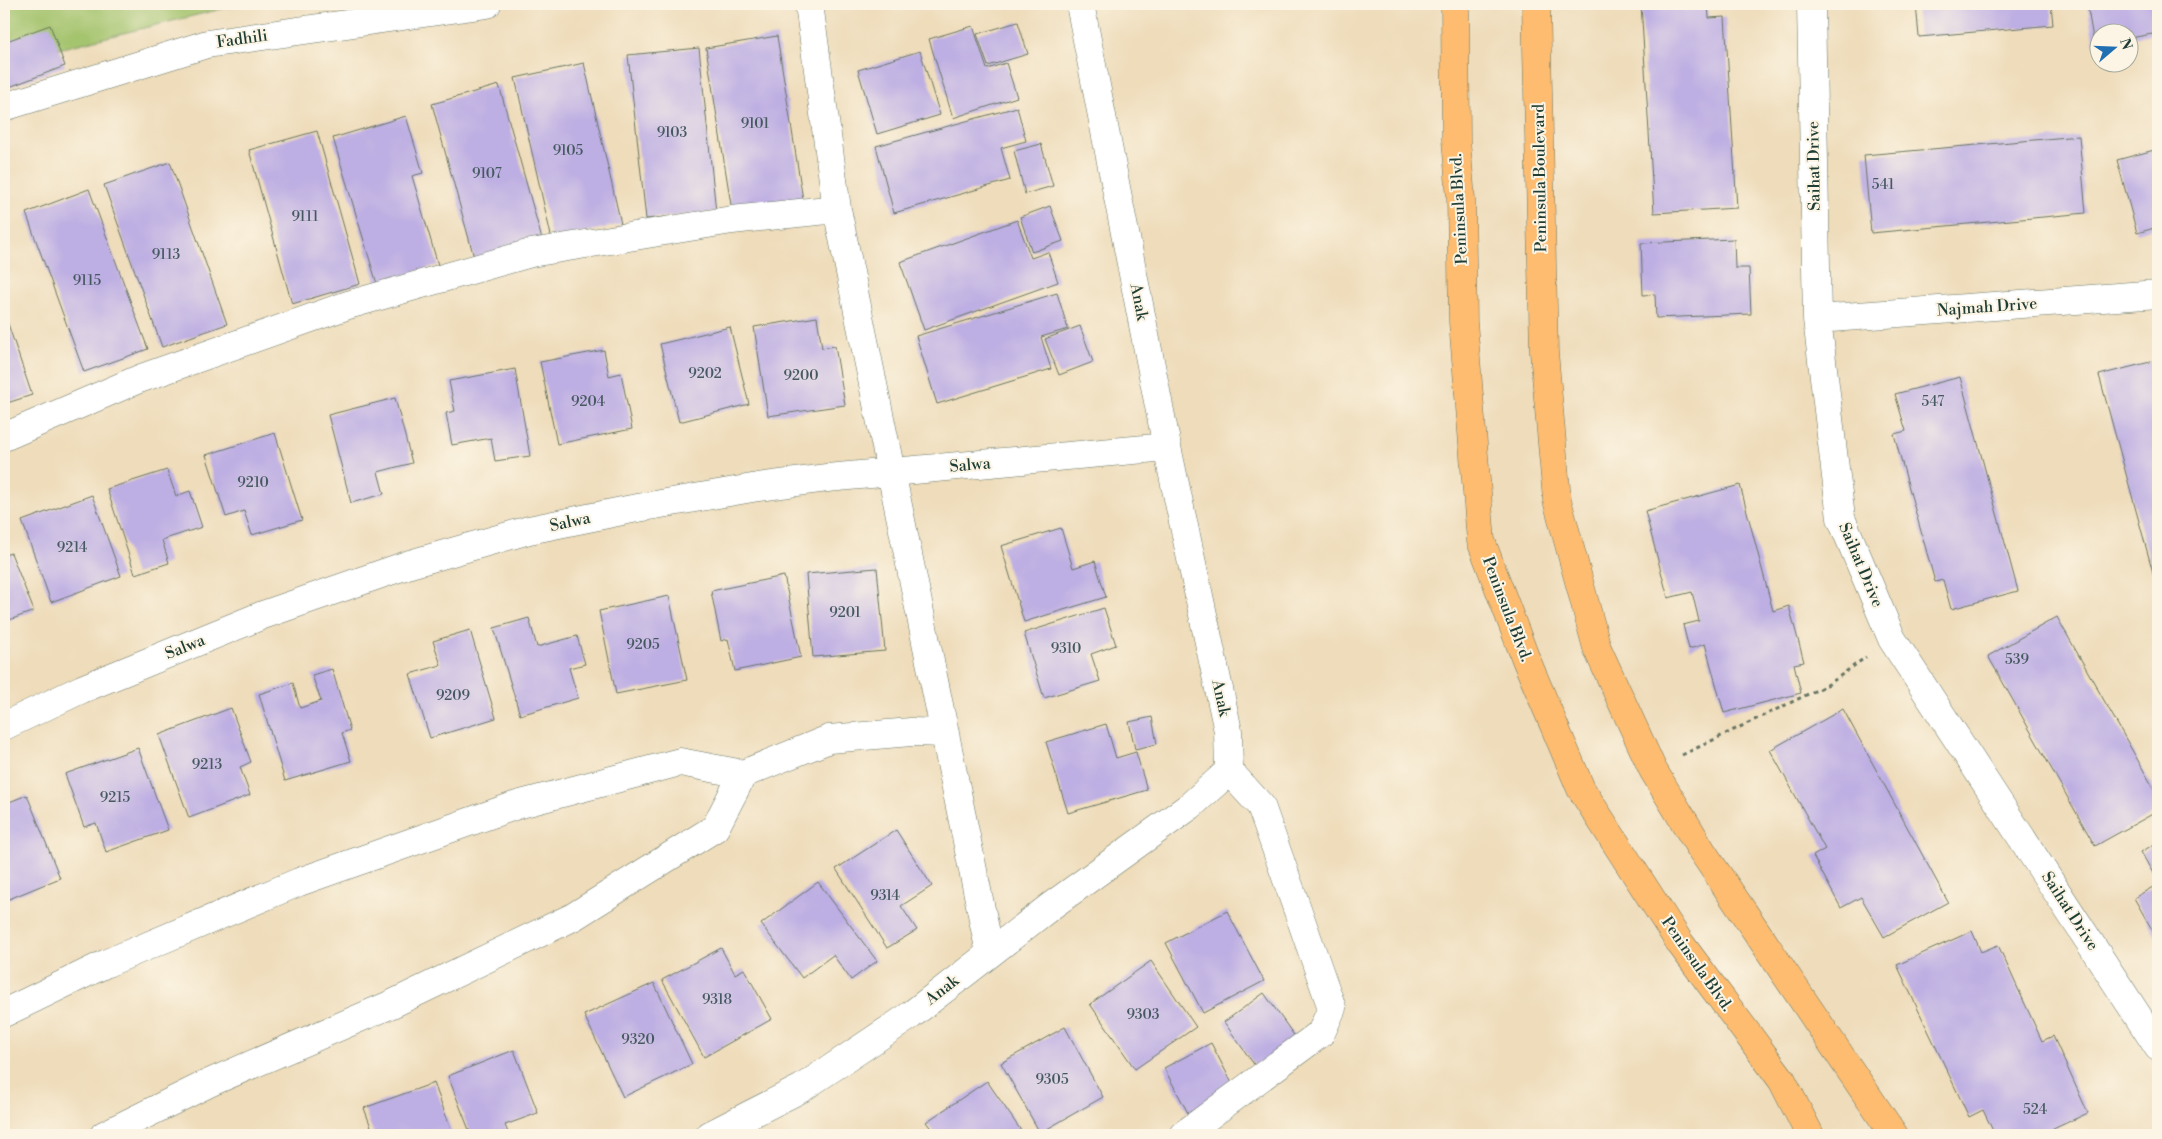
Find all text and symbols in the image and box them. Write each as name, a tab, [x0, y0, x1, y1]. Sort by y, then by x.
north arrow	[2090, 22, 2140, 72]
street label: Fadhili	[215, 26, 269, 52]
text: N	[2115, 36, 2136, 52]
street label: Peninsula Boulevard	[1529, 104, 1551, 252]
house number: 9101	[741, 115, 769, 133]
street label: Saihat Drive	[1803, 121, 1825, 211]
house number: 9103	[657, 124, 688, 142]
house number: 9105	[553, 142, 584, 160]
street label: Peninsula Blvd.	[1446, 153, 1472, 265]
house number: 9107	[472, 165, 502, 183]
house number: 541	[1872, 176, 1894, 194]
house number: 9111	[291, 208, 319, 226]
house number: 9113	[152, 246, 180, 264]
house number: 9115	[73, 272, 101, 290]
street label: Anak	[1125, 281, 1153, 324]
street label: Najmah Drive	[1936, 294, 2038, 320]
house number: 9202	[688, 365, 722, 383]
house number: 9200	[783, 367, 819, 385]
house number: 9204	[571, 393, 605, 411]
house number: 547	[1922, 393, 1944, 411]
street label: Salwa	[949, 453, 992, 477]
house number: 9210	[237, 474, 269, 492]
street label: Salwa	[548, 508, 593, 536]
street label: Saihat Drive	[1834, 520, 1888, 610]
house number: 9214	[57, 539, 87, 557]
street label: Peninsula Blvd.	[1478, 554, 1536, 664]
house number: 9201	[829, 604, 861, 622]
street label: Salwa	[162, 630, 209, 664]
house number: 9205	[626, 636, 660, 654]
house number: 9310	[1051, 640, 1081, 658]
house number: 539	[2005, 651, 2029, 669]
street label: Anak	[1207, 677, 1235, 720]
house number: 9209	[436, 687, 470, 705]
house number: 9213	[192, 756, 222, 774]
house number: 9215	[100, 789, 130, 807]
street label: Saihat Drive	[2037, 868, 2103, 954]
house number: 9314	[870, 887, 900, 905]
street label: Peninsula Blvd.	[1657, 913, 1737, 1015]
street label: Anak	[920, 970, 964, 1010]
house number: 9318	[702, 991, 732, 1009]
house number: 9303	[1126, 1006, 1160, 1024]
house number: 9320	[621, 1031, 655, 1049]
house number: 9305	[1035, 1071, 1069, 1089]
house number: 524	[2023, 1101, 2047, 1119]

